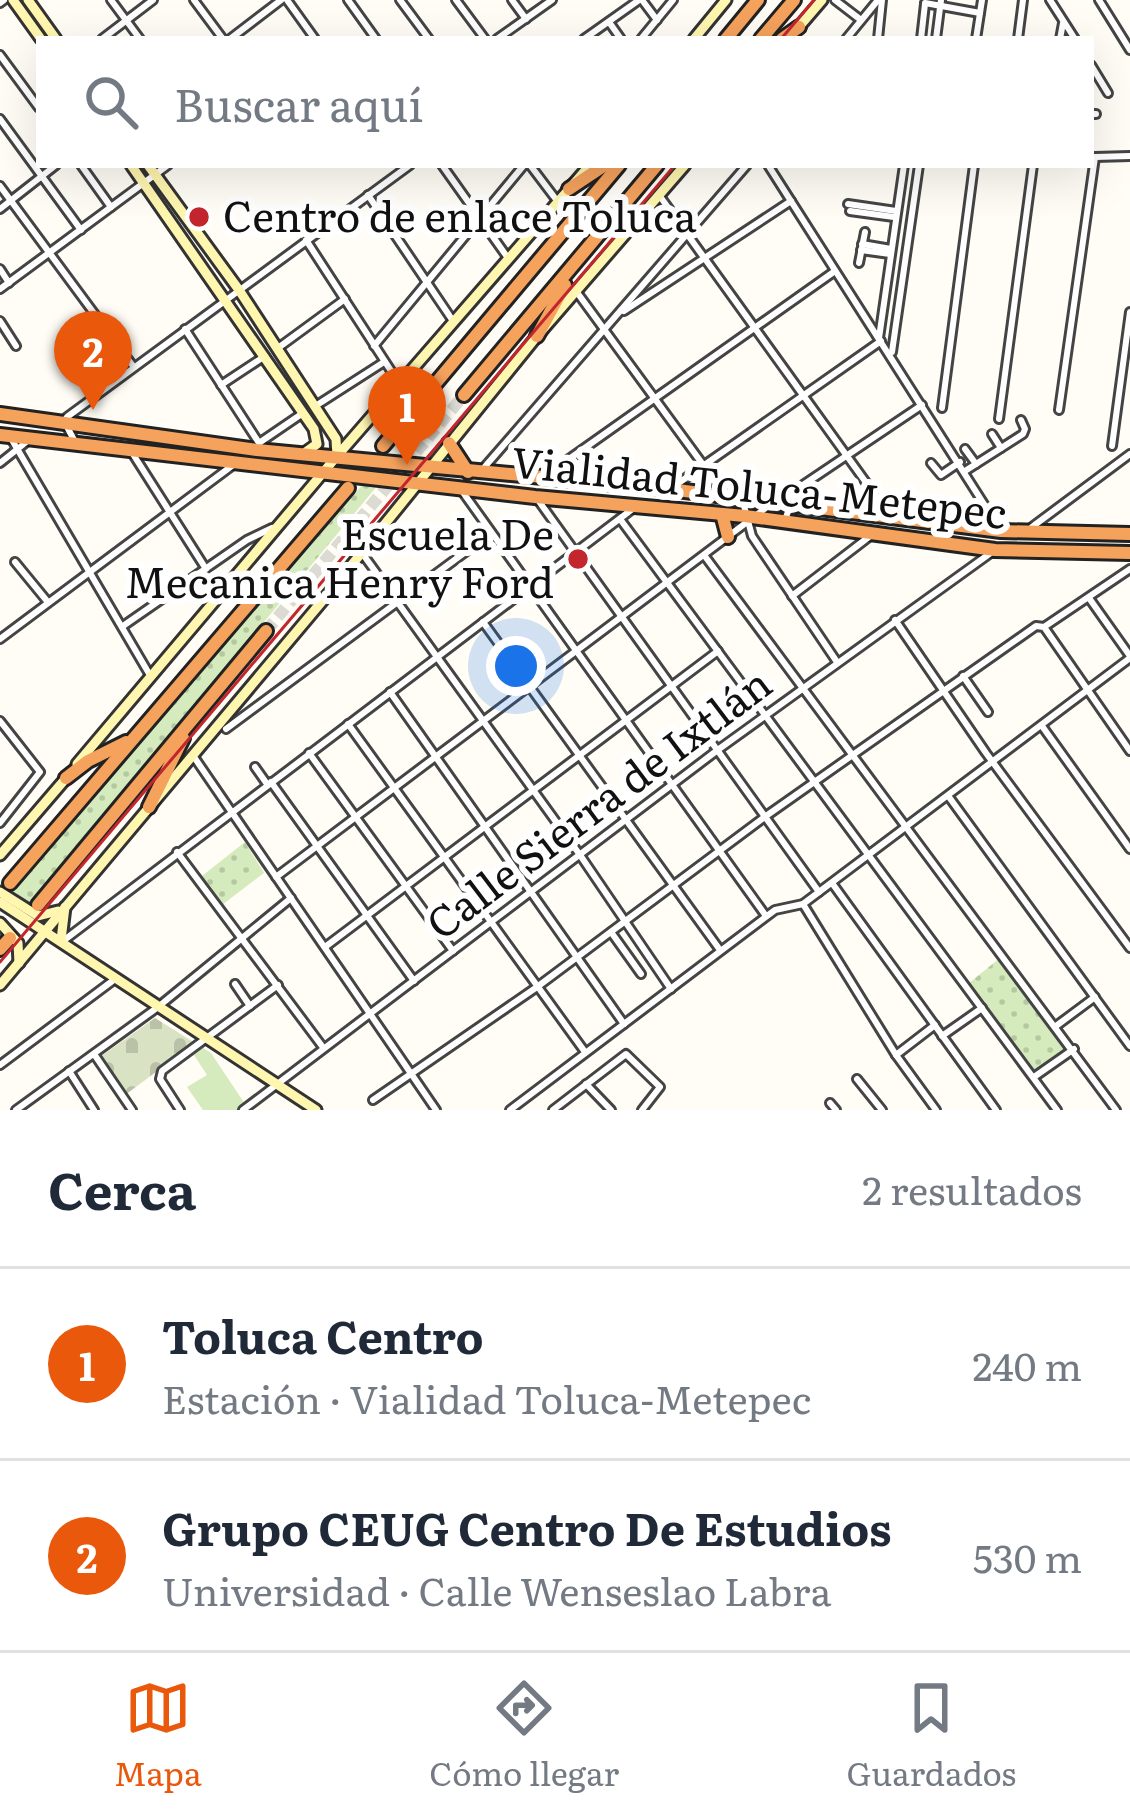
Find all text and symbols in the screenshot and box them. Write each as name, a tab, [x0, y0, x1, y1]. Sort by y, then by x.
search box	[36, 36, 1094, 168]
icon: search	[78, 69, 144, 135]
text: Buscar aquí	[174, 69, 423, 136]
place label: Centro de enlace Toluca	[223, 183, 697, 245]
marker: Centro de enlace Toluca	[186, 204, 212, 230]
pin: 2	[54, 311, 132, 410]
pin: 1	[368, 366, 446, 465]
street label: Vialidad Toluca-Metepec	[509, 428, 1010, 542]
place label: Escuela De Mecanica Henry Ford	[124, 501, 554, 611]
marker: Escuela De Mecanica Henry Ford	[565, 546, 591, 572]
your location	[486, 636, 546, 696]
street label: Calle Sierra de Ixtlán	[412, 651, 783, 952]
text: Cerca	[48, 1150, 196, 1226]
text: 2 resultados	[862, 1159, 1082, 1217]
text: Toluca Centro	[162, 1301, 484, 1368]
text: 1	[79, 1335, 95, 1393]
text: 240 m	[973, 1335, 1082, 1393]
text: Estación · Vialidad Toluca-Metepec	[162, 1368, 811, 1426]
text: Grupo CEUG Centro De Estudios	[162, 1493, 891, 1560]
text: 2	[77, 1527, 97, 1585]
text: 530 m	[973, 1527, 1082, 1585]
text: Universidad · Calle Wenseslao Labra	[162, 1560, 831, 1618]
tab: Mapa	[114, 1675, 202, 1796]
tab: Cómo llegar	[429, 1675, 619, 1796]
tab: Guardados	[846, 1675, 1016, 1796]

